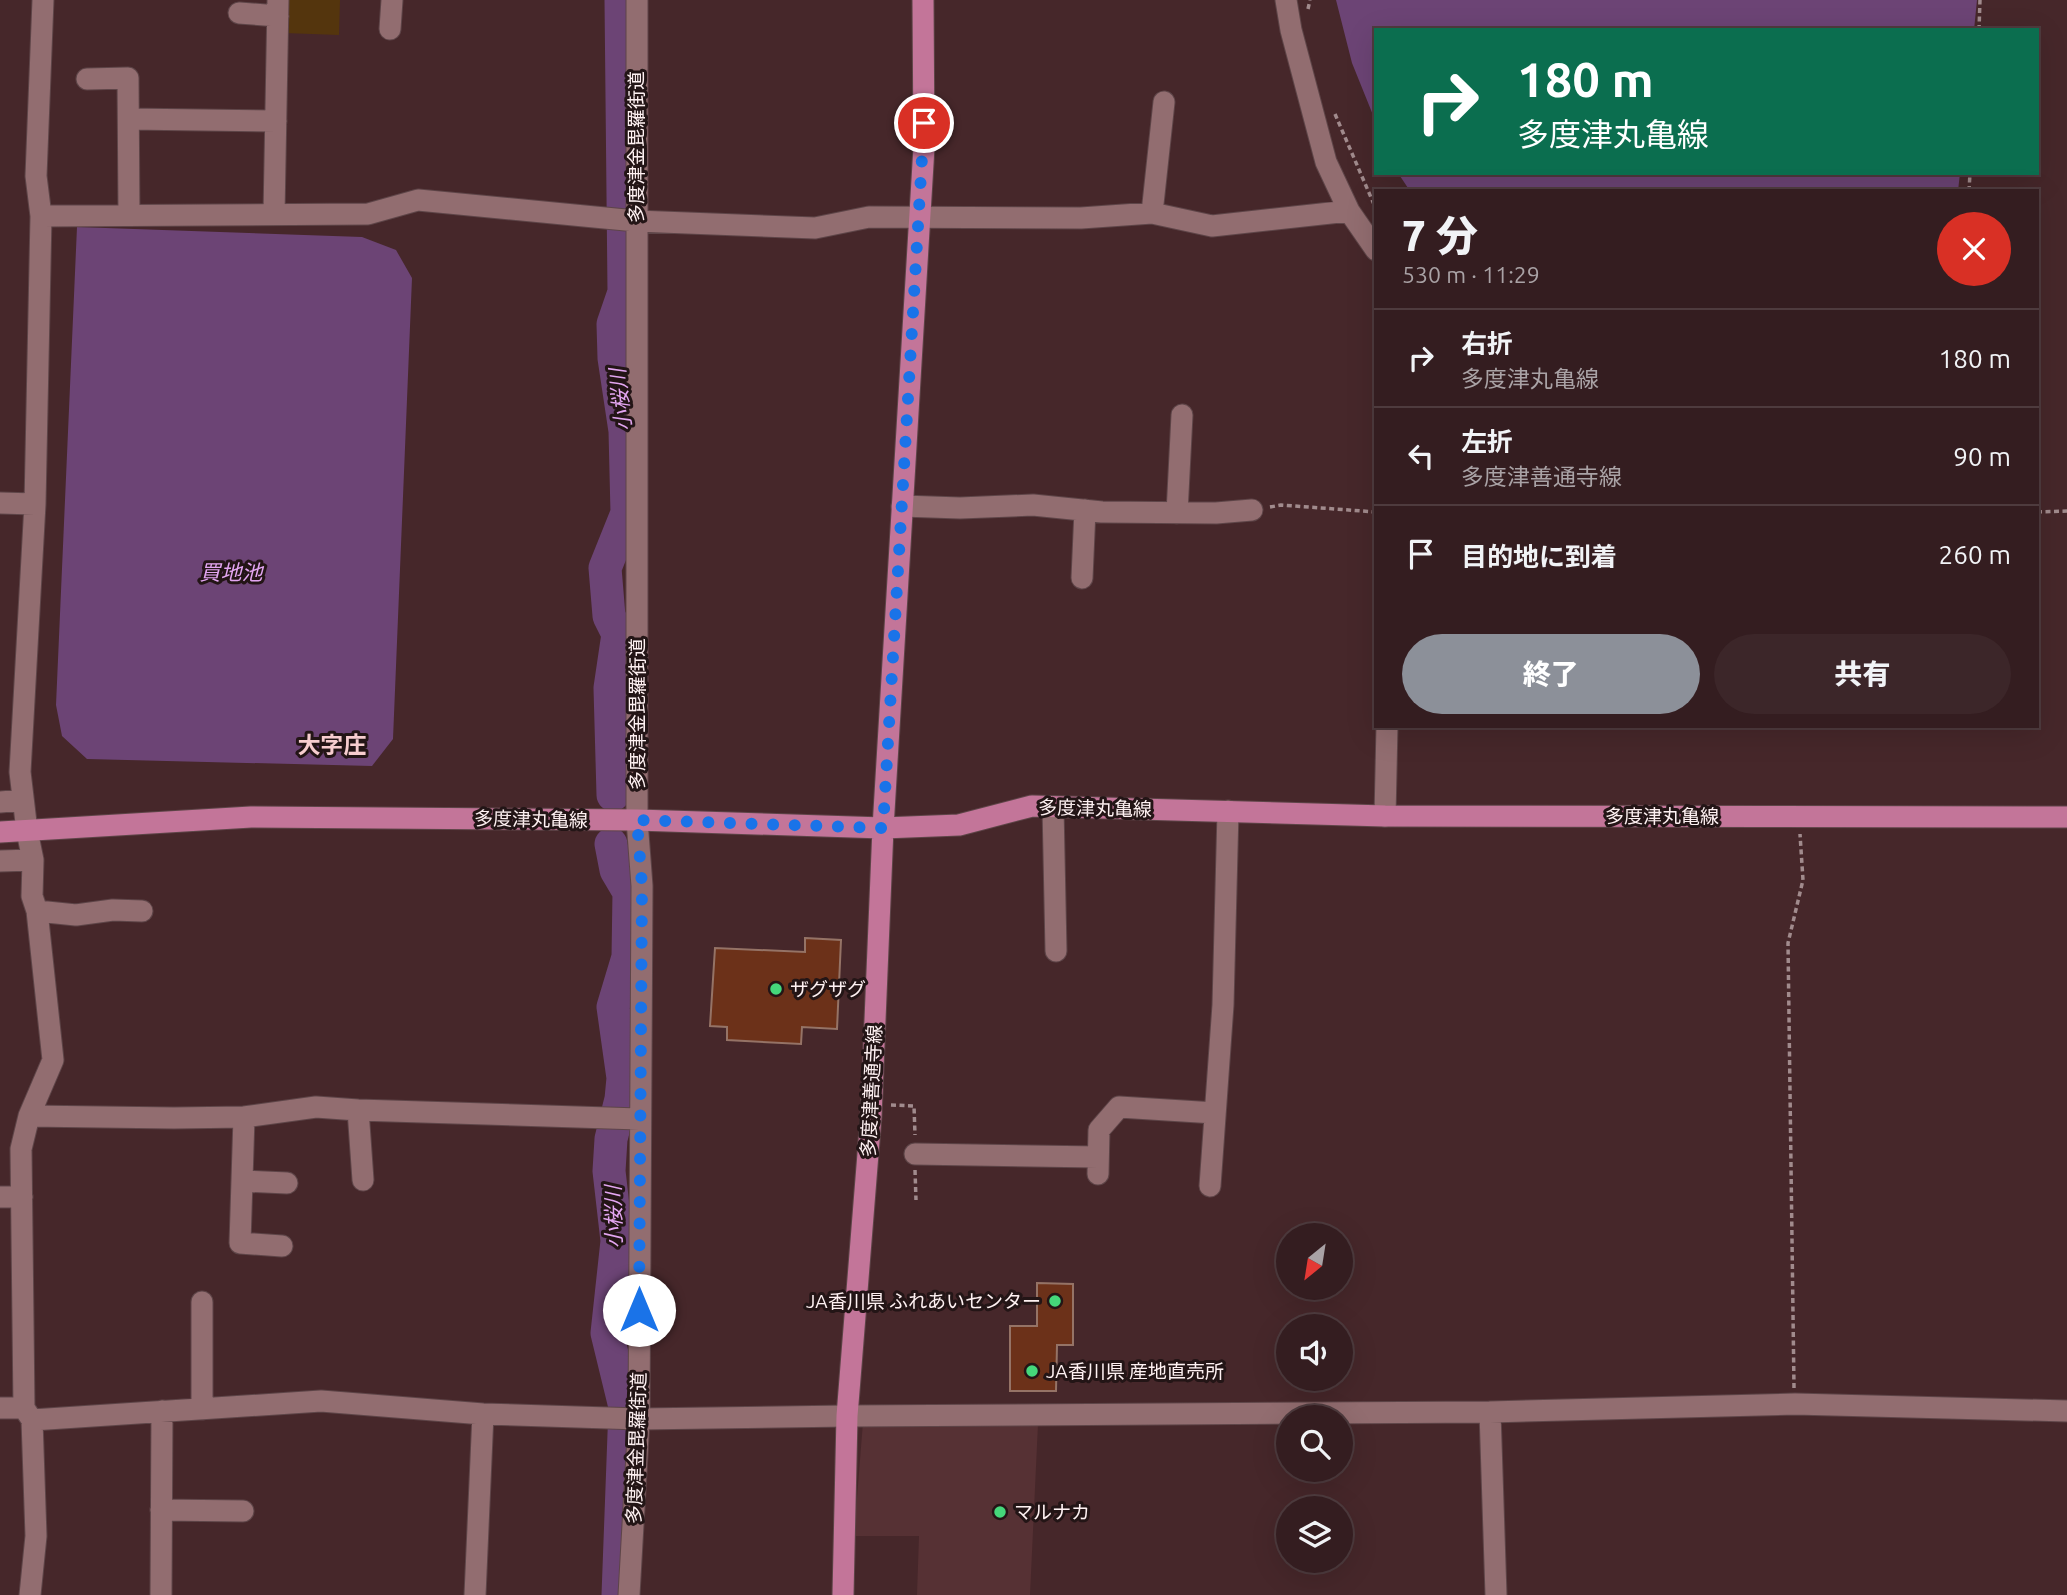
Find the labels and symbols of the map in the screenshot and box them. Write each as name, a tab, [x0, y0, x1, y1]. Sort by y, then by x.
street label: 多度津金毘羅街道	[625, 71, 647, 223]
pin	[894, 93, 954, 153]
water label: 小桜川	[605, 366, 635, 433]
water label: 買地池	[200, 560, 264, 584]
street label: 多度津金毘羅街道	[626, 638, 648, 790]
district label: 大字庄	[298, 732, 367, 757]
street label: 多度津丸亀線	[1038, 796, 1152, 820]
street label: 多度津丸亀線	[1605, 805, 1719, 827]
street label: 多度津丸亀線	[474, 807, 588, 831]
place label: ザグザグ	[790, 978, 866, 1000]
marker: ザグザグ	[768, 981, 784, 997]
street label: 多度津善通寺線	[857, 1024, 885, 1158]
water label: 小桜川	[600, 1183, 626, 1249]
north arrow	[1276, 1223, 1353, 1300]
position arrow	[602, 1273, 676, 1347]
place label: JA香川県 ふれあいセンター	[806, 1290, 1041, 1312]
marker: JA香川県 ふれあいセンター	[1047, 1293, 1063, 1309]
place label: JA香川県 産地直売所	[1046, 1360, 1224, 1382]
marker: JA香川県 産地直売所	[1024, 1363, 1040, 1379]
street label: 多度津金毘羅街道	[622, 1372, 650, 1524]
place label: マルナカ	[1014, 1501, 1090, 1523]
marker: マルナカ	[992, 1504, 1008, 1520]

